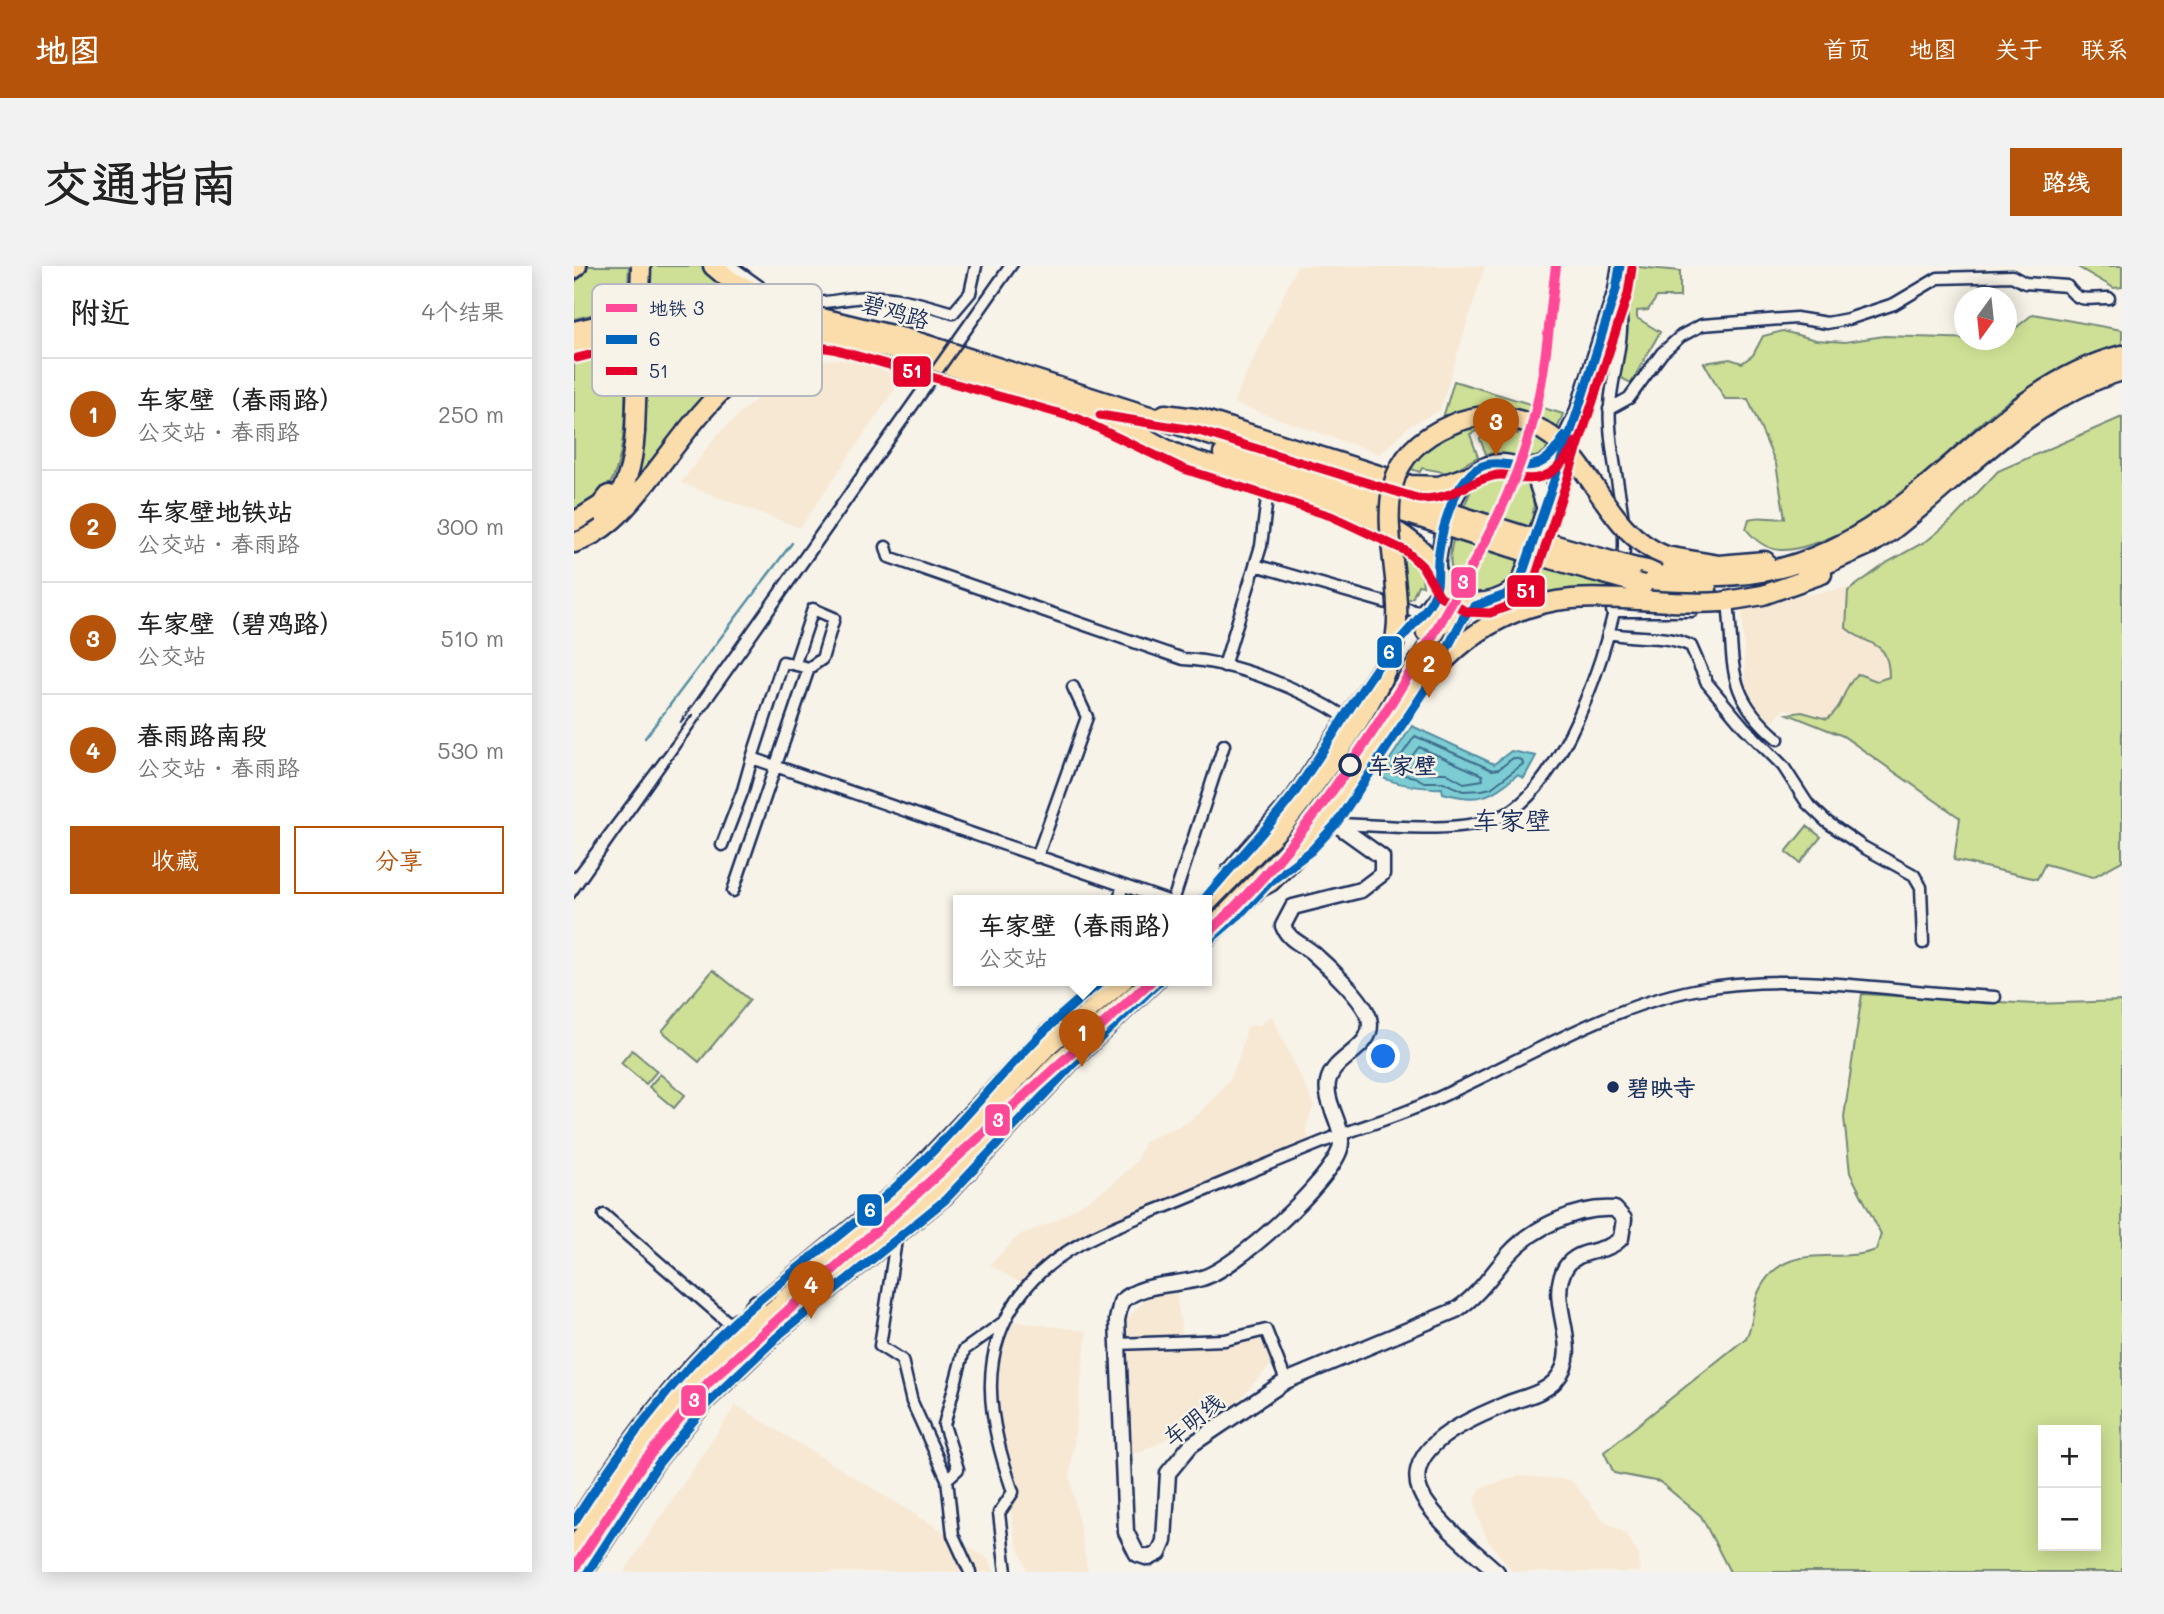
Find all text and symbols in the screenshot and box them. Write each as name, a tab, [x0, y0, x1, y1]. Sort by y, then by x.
text: 地图	[35, 27, 101, 70]
text: 首页	[1823, 33, 1871, 64]
text: 地图	[1909, 33, 1957, 64]
text: 关于	[1995, 33, 2043, 64]
text: 联系	[2081, 33, 2129, 64]
button: 路线	[2010, 148, 2122, 216]
text: 交通指南	[42, 150, 238, 213]
legend	[592, 284, 822, 396]
street label: 碧鸡路	[859, 287, 933, 335]
north arrow	[1954, 287, 2017, 350]
text: 附近	[70, 291, 130, 331]
text: 地铁 3	[649, 295, 704, 320]
text: 4个结果	[421, 296, 504, 326]
text: 6	[649, 326, 660, 351]
line badge: 51	[892, 355, 932, 388]
text: 51	[649, 358, 669, 383]
text: 51	[902, 358, 922, 383]
text: 车家壁（春雨路）	[137, 382, 345, 416]
pin: 3	[1473, 398, 1519, 456]
text: 1	[88, 399, 98, 429]
text: 250 m	[438, 399, 504, 429]
text: 公交站 · 春雨路	[137, 416, 300, 446]
text: 车家壁地铁站	[137, 494, 293, 528]
text: 2	[87, 511, 99, 541]
text: 300 m	[436, 511, 504, 541]
text: 公交站 · 春雨路	[137, 528, 300, 558]
line badge: 3	[1450, 566, 1477, 599]
text: 3	[1457, 569, 1469, 594]
line badge: 51	[1506, 574, 1546, 608]
text: 51	[1516, 578, 1536, 603]
text: 车家壁（碧鸡路）	[137, 606, 345, 640]
text: 3	[86, 623, 100, 653]
text: 510 m	[440, 623, 504, 653]
line badge: 6	[1376, 635, 1403, 669]
text: 6	[1383, 639, 1395, 664]
text: 公交站	[137, 640, 206, 670]
pin: 2	[1406, 640, 1452, 698]
text: 春雨路南段	[137, 718, 267, 752]
text: 4	[86, 735, 100, 765]
text: 530 m	[437, 735, 504, 765]
place label: 车家壁	[1368, 750, 1437, 780]
text: 公交站 · 春雨路	[137, 752, 300, 782]
marker: 车家壁	[1339, 754, 1361, 776]
district label: 车家壁	[1473, 803, 1551, 837]
button: 收藏	[70, 826, 280, 894]
button: 分享	[294, 826, 504, 894]
popup	[953, 895, 1212, 986]
text: 车家壁（春雨路）	[978, 908, 1187, 942]
text: 公交站	[978, 942, 1047, 972]
pin: 1	[1059, 1009, 1105, 1067]
your location	[1366, 1039, 1400, 1073]
place label: 碧映寺	[1627, 1072, 1696, 1102]
marker: 碧映寺	[1605, 1079, 1621, 1095]
line badge: 3	[984, 1103, 1011, 1137]
text: 3	[992, 1107, 1004, 1132]
line badge: 6	[856, 1193, 883, 1227]
text: 6	[864, 1197, 876, 1222]
pin: 4	[788, 1261, 834, 1319]
line badge: 3	[680, 1384, 707, 1417]
street label: 车明线	[1157, 1386, 1229, 1452]
text: 3	[688, 1387, 700, 1412]
map controls	[2038, 1425, 2101, 1551]
button: +	[2038, 1425, 2101, 1488]
button: −	[2038, 1488, 2101, 1551]

